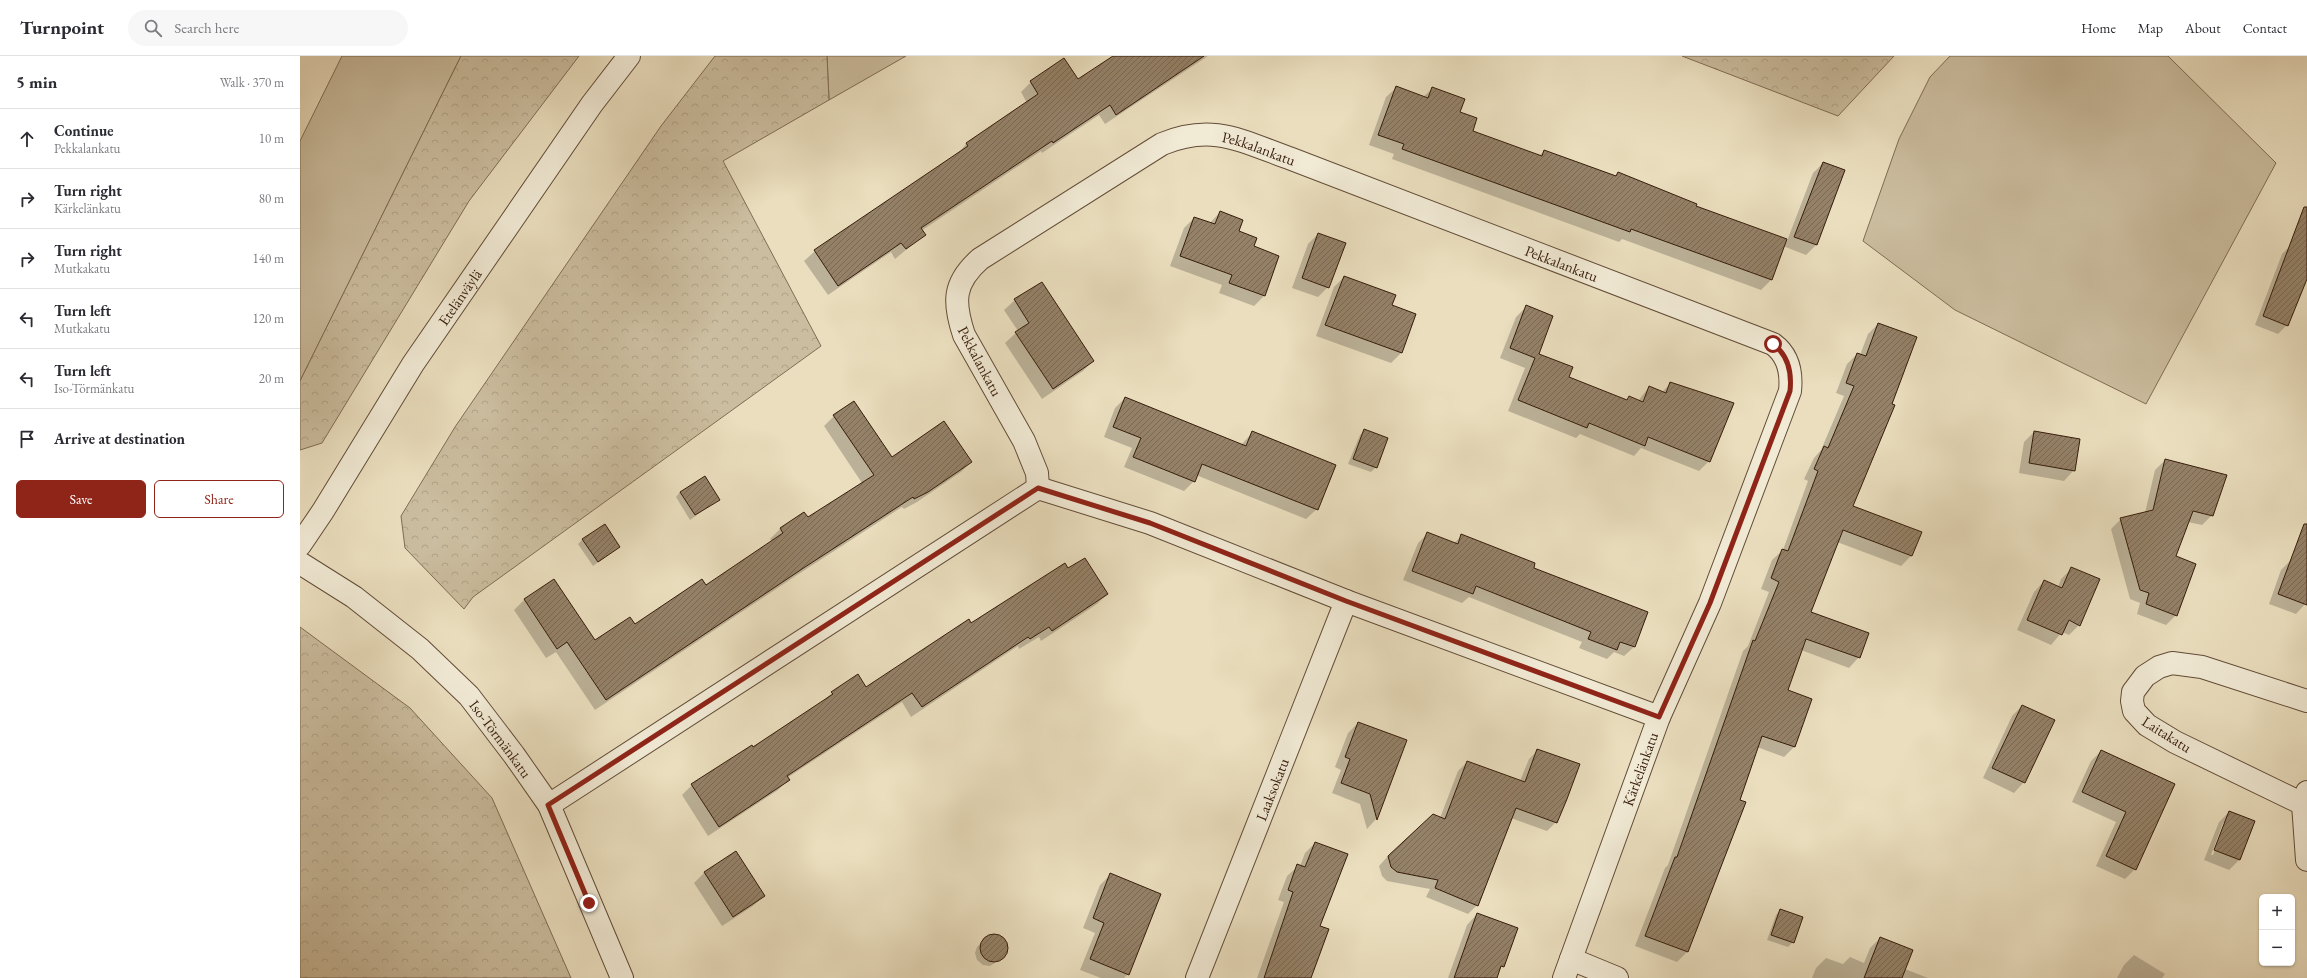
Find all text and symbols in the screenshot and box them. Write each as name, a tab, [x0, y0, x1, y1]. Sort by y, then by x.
search box	[128, 10, 408, 46]
text: Turnpoint	[20, 15, 104, 40]
icon: search	[142, 17, 164, 39]
text: Search here	[174, 18, 239, 37]
text: Home	[2081, 19, 2116, 37]
text: Map	[2138, 19, 2163, 37]
text: About	[2185, 19, 2221, 37]
text: Contact	[2243, 19, 2287, 37]
text: 5 min	[16, 71, 57, 93]
text: Walk · 370 m	[220, 74, 284, 91]
text: Continue	[54, 121, 114, 140]
street label: Pekkalankatu	[1221, 127, 1299, 169]
icon: ahead	[16, 128, 38, 150]
text: 10 m	[259, 130, 284, 147]
text: Pekkalankatu	[54, 140, 120, 157]
text: Turn right	[54, 181, 122, 200]
icon: right	[16, 188, 38, 210]
text: 80 m	[259, 190, 284, 207]
text: Kärkelänkatu	[54, 200, 121, 217]
street label: Pekkalankatu	[1523, 240, 1601, 285]
text: Turn right	[54, 241, 122, 260]
icon: right	[16, 248, 38, 270]
text: 140 m	[253, 250, 284, 267]
text: Mutkakatu	[54, 260, 110, 277]
street label: Etelänväylä	[433, 265, 485, 329]
text: Turn left	[54, 301, 111, 320]
icon: left	[16, 308, 38, 330]
text: 120 m	[253, 310, 284, 327]
text: Mutkakatu	[54, 320, 110, 337]
street label: Pekkalankatu	[954, 323, 1006, 399]
route start	[1764, 335, 1782, 353]
text: Turn left	[54, 361, 111, 380]
icon: left	[16, 368, 38, 390]
text: 20 m	[259, 370, 284, 387]
text: Iso-Törmänkatu	[54, 380, 134, 397]
icon: arrive	[16, 428, 38, 450]
text: Arrive at destination	[54, 429, 185, 448]
button: Save	[16, 480, 146, 518]
button: Share	[154, 480, 284, 518]
street label: Iso-Törmänkatu	[466, 696, 536, 781]
street label: Laitakatu	[2139, 711, 2195, 757]
street label: Kärkelänkatu	[1618, 729, 1662, 809]
street label: Laaksokatu	[1251, 755, 1293, 823]
route end	[580, 894, 598, 912]
map controls	[2259, 894, 2295, 966]
button: +	[2259, 894, 2295, 930]
button: −	[2259, 930, 2295, 966]

